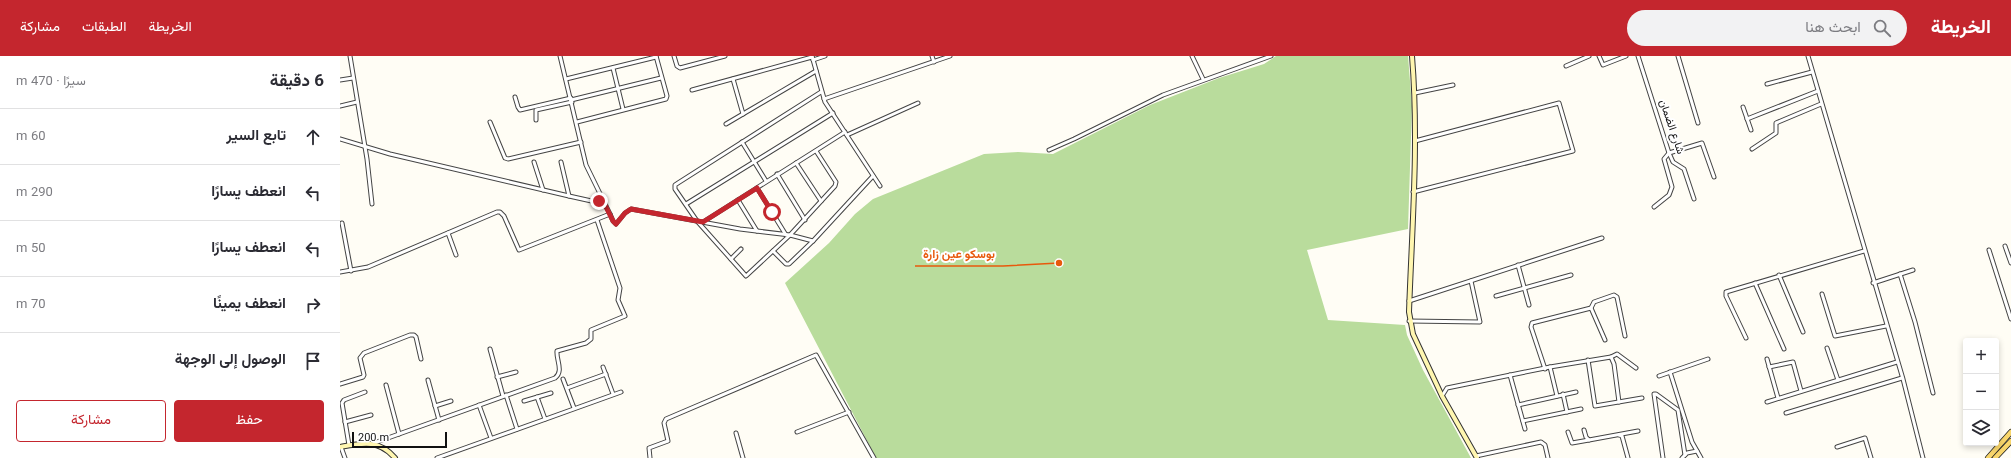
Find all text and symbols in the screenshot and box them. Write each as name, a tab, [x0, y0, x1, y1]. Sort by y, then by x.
search box	[1627, 10, 1907, 46]
text: الخريطة	[1931, 14, 1991, 43]
text: مشاركة	[20, 17, 60, 39]
text: الطبقات	[82, 17, 126, 39]
text: الخريطة	[148, 17, 192, 39]
text: ابحث هنا	[1805, 17, 1861, 40]
icon: search	[1871, 17, 1893, 39]
text: 6 دقيقة	[270, 69, 324, 95]
text: سيرًا · 470 m	[16, 72, 86, 92]
street label: شارع الضمان	[1654, 97, 1688, 157]
text: تابع السير	[226, 125, 286, 148]
icon: ahead	[302, 126, 324, 148]
text: 60 m	[16, 127, 46, 147]
text: انعطف يسارًا	[211, 181, 286, 204]
icon: left	[302, 182, 324, 204]
text: 290 m	[16, 183, 53, 203]
route end	[590, 192, 608, 210]
route start	[763, 203, 781, 221]
text: انعطف يسارًا	[211, 237, 286, 260]
icon: left	[302, 238, 324, 260]
text: 50 m	[16, 239, 46, 259]
callout: بوسكو عين زارة	[915, 242, 1003, 266]
text: بوسكو عين زارة	[923, 246, 995, 264]
text: انعطف يمينًا	[213, 293, 286, 316]
icon: right	[302, 294, 324, 316]
text: 70 m	[16, 295, 46, 315]
map controls	[1963, 338, 1999, 446]
button: +	[1963, 338, 1999, 374]
text: الوصول إلى الوجهة	[175, 349, 286, 372]
icon: arrive	[302, 350, 324, 372]
button: −	[1963, 374, 1999, 410]
button: مشاركة	[16, 400, 166, 442]
button: حفظ	[174, 400, 324, 442]
button: layers	[1963, 410, 1999, 446]
scale bar	[352, 430, 447, 449]
text: 200 m	[358, 430, 389, 447]

